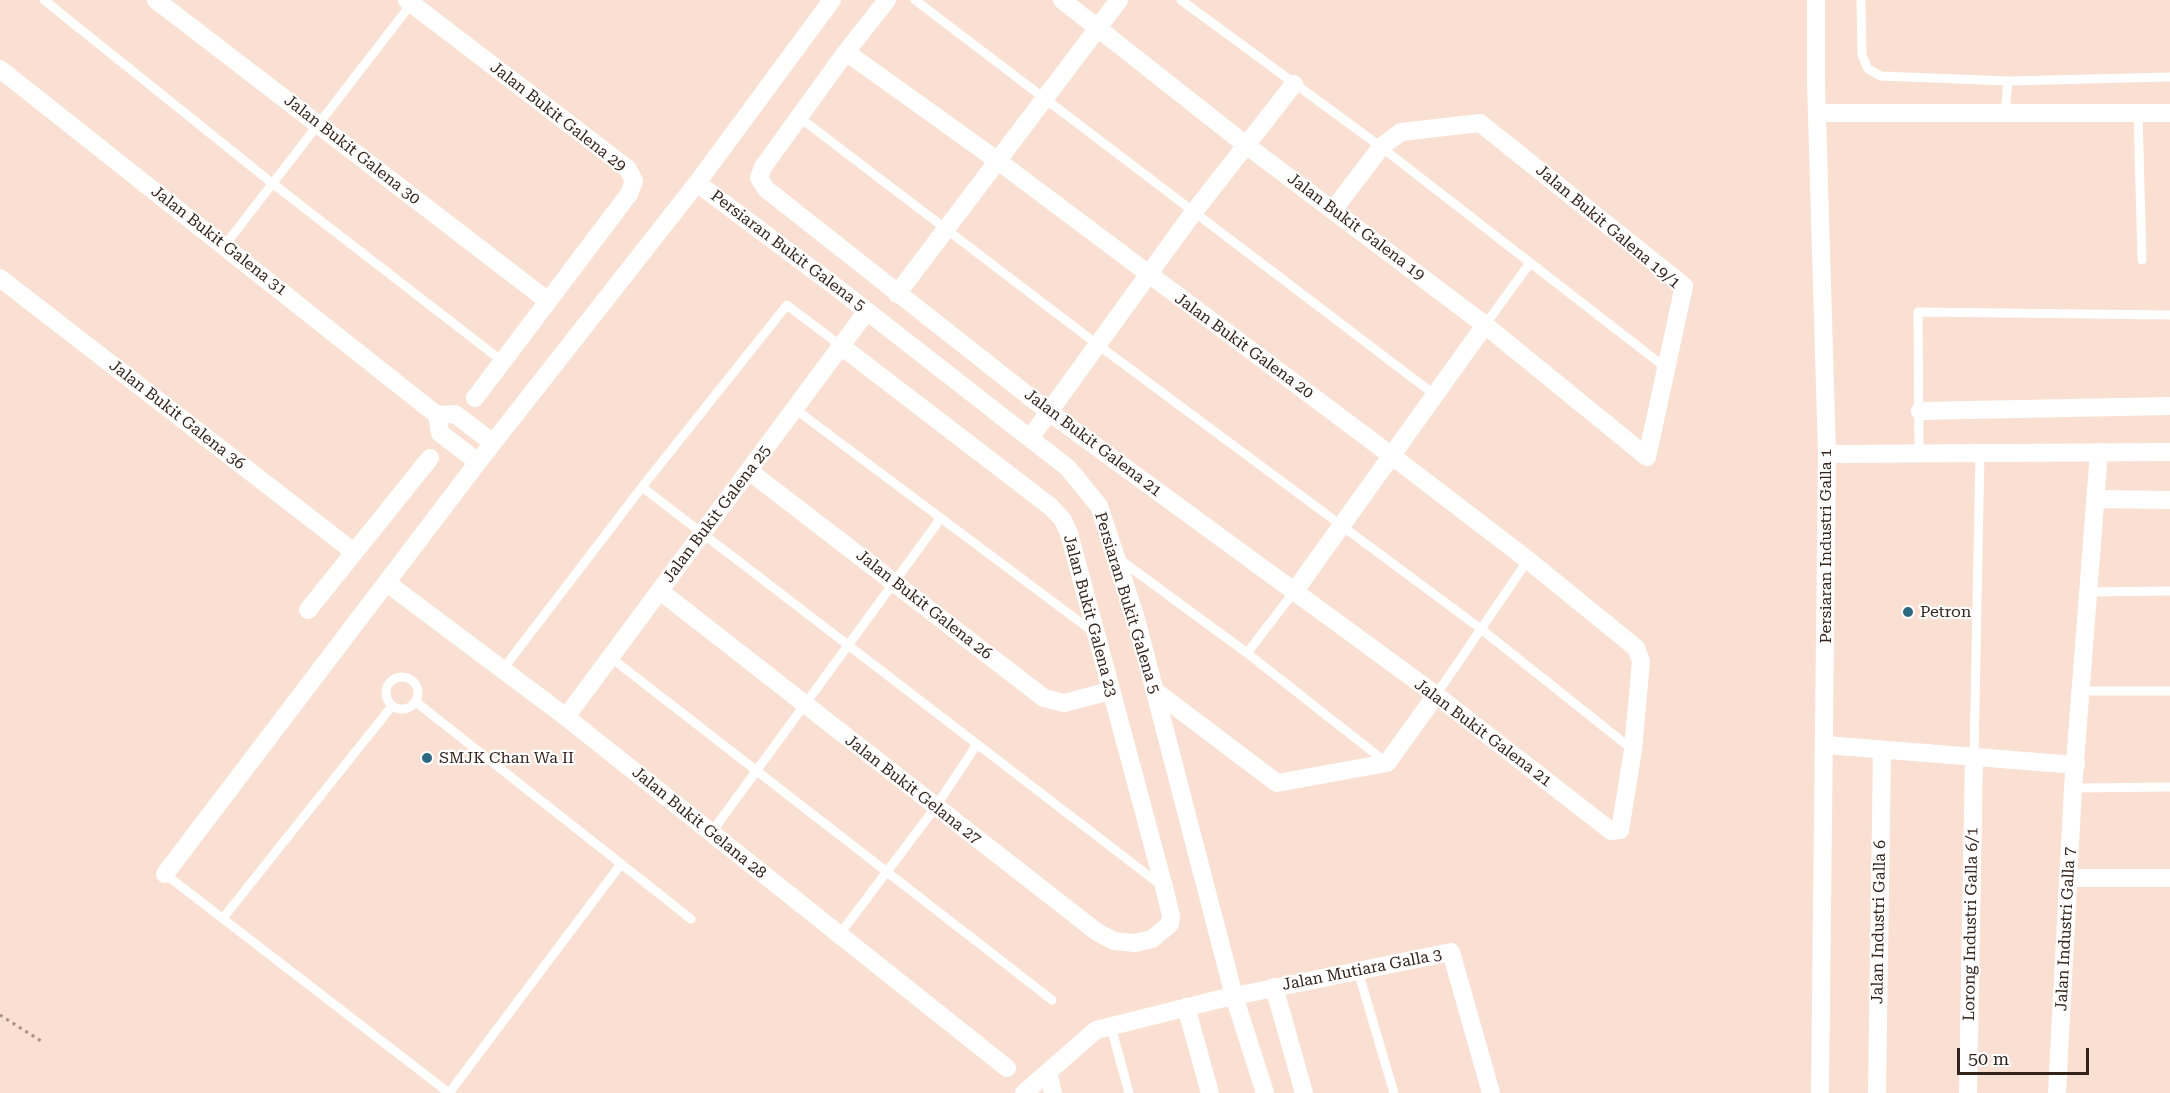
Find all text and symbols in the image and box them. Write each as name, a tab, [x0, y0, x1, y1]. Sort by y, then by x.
street label: Jalan Bukit Galena 29	[486, 58, 630, 176]
street label: Jalan Bukit Galena 30	[280, 91, 424, 209]
street label: Jalan Bukit Galena 19/1	[1532, 161, 1684, 293]
street label: Jalan Bukit Galena 19	[1283, 169, 1429, 285]
street label: Jalan Bukit Galena 31	[147, 182, 291, 300]
street label: Persiaran Bukit Galena 5	[707, 186, 869, 316]
street label: Jalan Bukit Galena 20	[1171, 289, 1317, 403]
street label: Jalan Bukit Galena 36	[105, 356, 249, 474]
street label: Jalan Bukit Galena 21	[1020, 385, 1166, 501]
street label: Jalan Bukit Galena 25	[659, 441, 775, 587]
street label: Persiaran Industri Galla 1	[1816, 449, 1836, 643]
street label: Persiaran Bukit Galena 5	[1090, 510, 1164, 696]
street label: Jalan Bukit Galena 23	[1059, 533, 1121, 699]
street label: Jalan Bukit Galena 26	[852, 546, 996, 664]
place label: Petron	[1920, 602, 1971, 622]
marker: Petron	[1901, 605, 1915, 619]
street label: Jalan Bukit Galena 21	[1410, 675, 1556, 791]
street label: Jalan Bukit Gelana 27	[841, 731, 985, 849]
place label: SMJK Chan Wa II	[439, 748, 574, 768]
marker: SMJK Chan Wa II	[420, 751, 434, 765]
street label: Jalan Bukit Gelana 28	[628, 763, 770, 883]
street label: Lorong Industri Galla 6/1	[1960, 827, 1982, 1021]
street label: Jalan Industri Galla 6	[1868, 840, 1890, 1004]
street label: Jalan Industri Galla 7	[2052, 847, 2080, 1011]
street label: Jalan Mutiara Galla 3	[1281, 945, 1443, 995]
scale bar	[1960, 1036, 2092, 1074]
text: 50 m	[1968, 1048, 2009, 1069]

